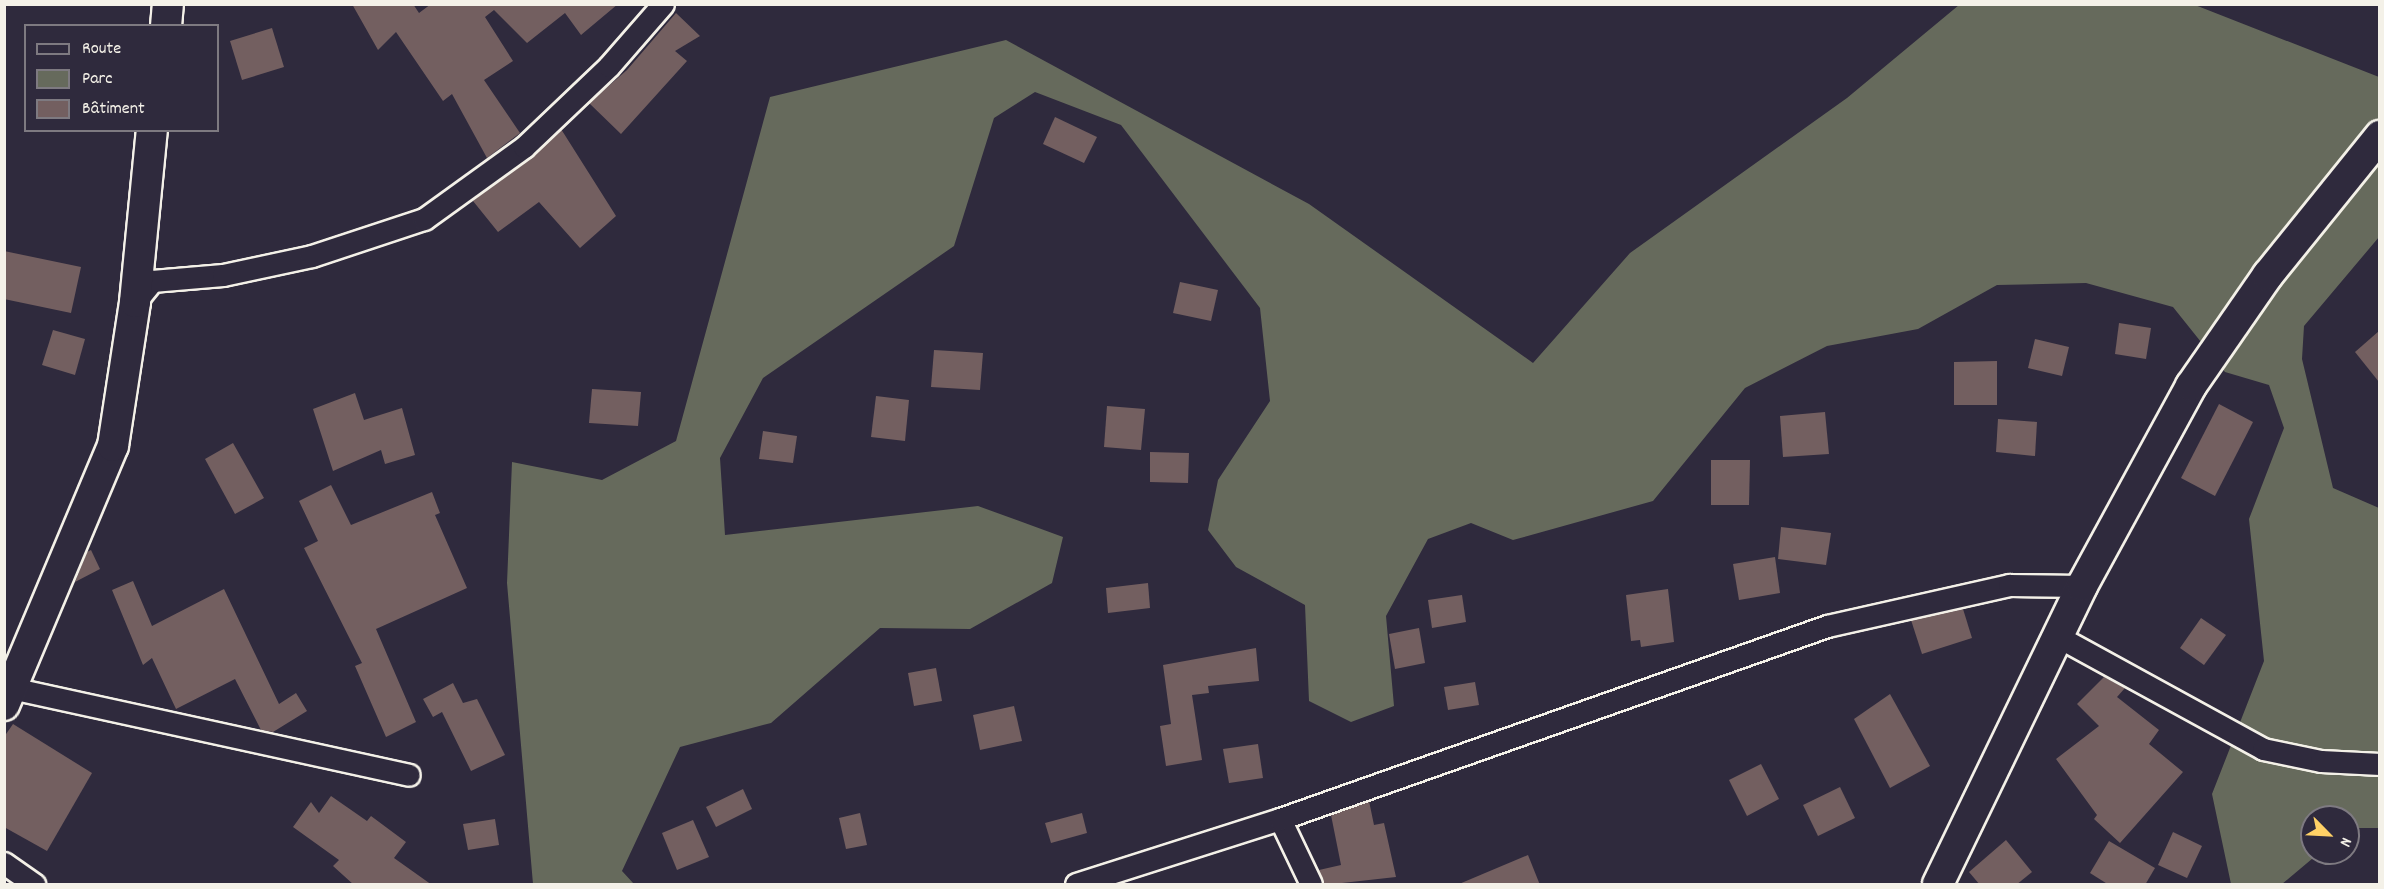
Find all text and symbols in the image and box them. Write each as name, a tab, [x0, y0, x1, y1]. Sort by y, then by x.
legend	[24, 24, 219, 132]
text: Route	[82, 37, 121, 62]
text: Parc	[82, 67, 113, 92]
text: Bâtiment	[82, 97, 145, 122]
north arrow	[2300, 805, 2360, 865]
text: N	[2333, 833, 2357, 850]

